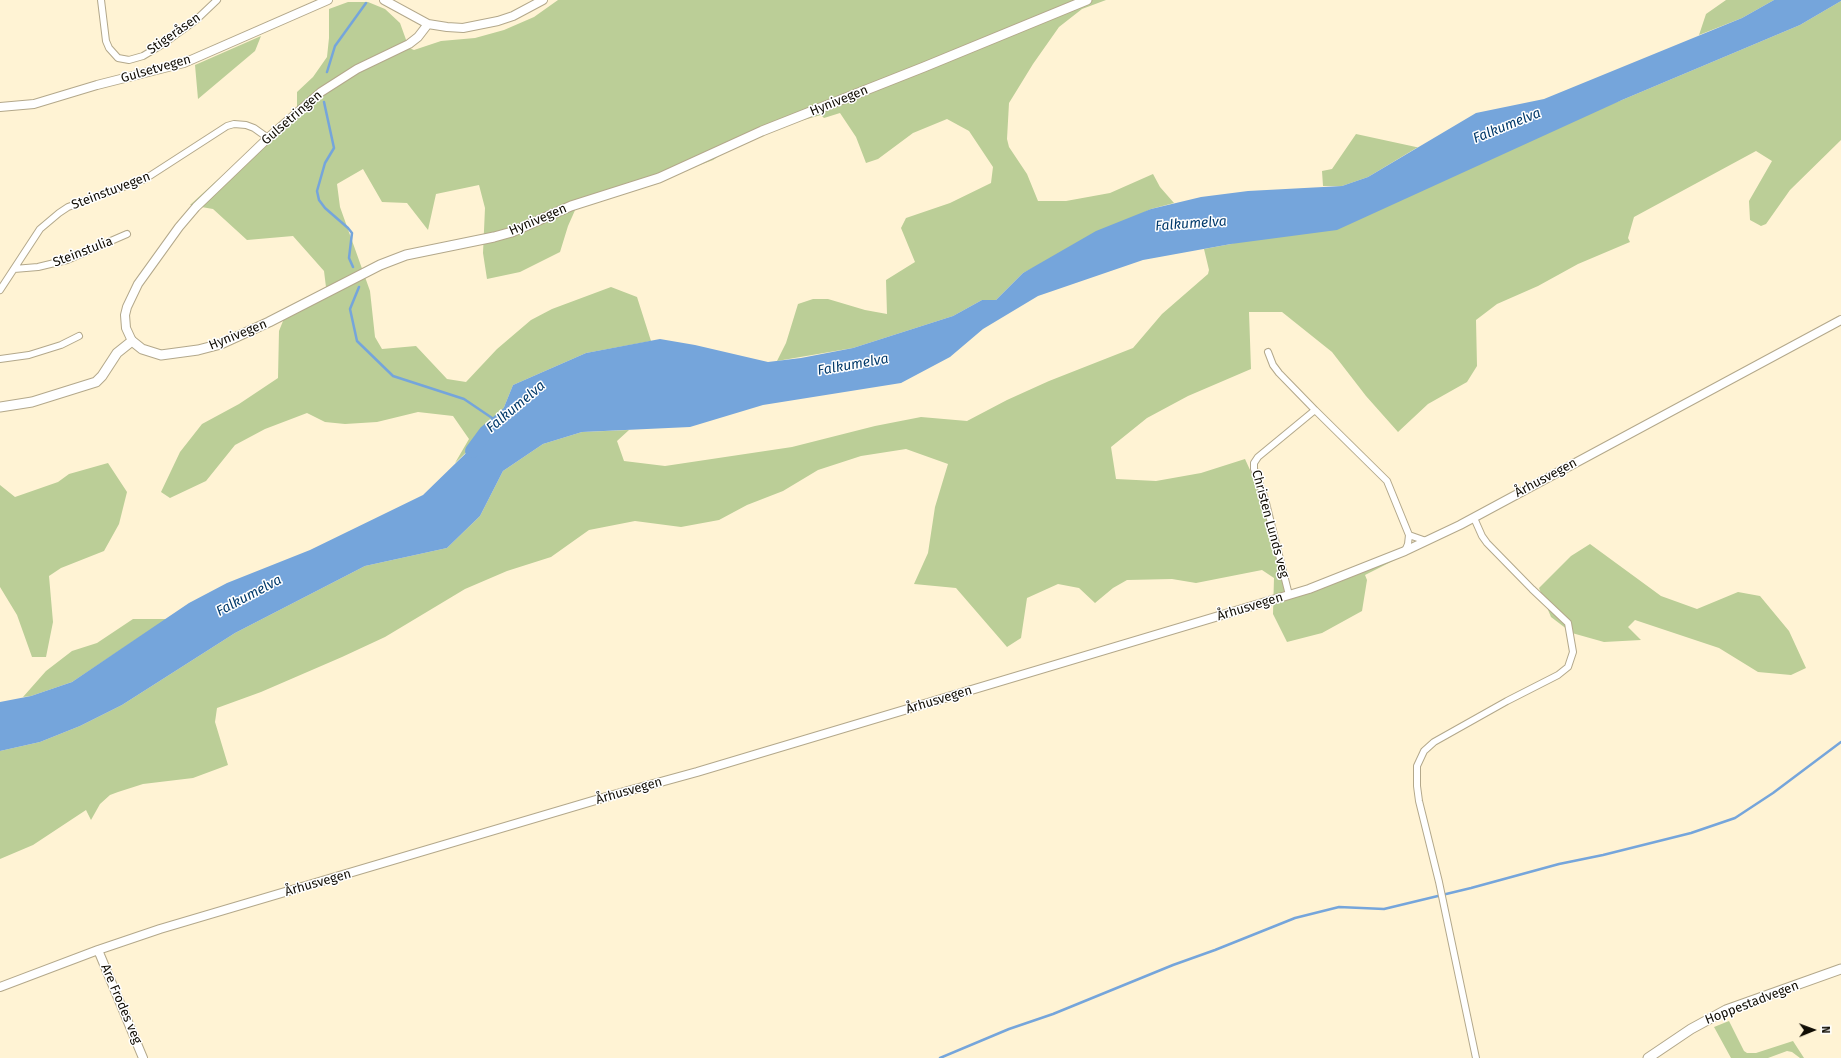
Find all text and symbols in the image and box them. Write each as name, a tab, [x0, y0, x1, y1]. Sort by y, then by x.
street label: Stigeråsen	[144, 10, 204, 58]
street label: Gulsetvegen	[119, 52, 193, 86]
street label: Hynivegen	[808, 82, 870, 120]
street label: Gulsetringen	[259, 88, 325, 148]
water label: Falkumelva	[1471, 105, 1543, 147]
street label: Steinstuvegen	[69, 169, 153, 213]
street label: Hynivegen	[507, 201, 569, 239]
water label: Falkumelva	[1155, 213, 1227, 235]
street label: Steinstulia	[51, 233, 115, 271]
street label: Hynivegen	[207, 316, 269, 354]
water label: Falkumelva	[816, 351, 890, 379]
water label: Falkumelva	[483, 378, 549, 436]
street label: Århusvegen	[1512, 455, 1580, 501]
street label: Christen Lunds veg	[1248, 468, 1292, 580]
water label: Falkumelva	[213, 572, 285, 620]
street label: Århusvegen	[1215, 590, 1285, 624]
street label: Århusvegen	[904, 683, 974, 717]
street label: Århusvegen	[594, 774, 664, 808]
street label: Århusvegen	[283, 866, 353, 900]
street label: Are Frodes veg	[97, 962, 145, 1046]
street label: Hoppestadvegen	[1703, 978, 1801, 1028]
north arrow	[1793, 1010, 1833, 1050]
text: N	[1819, 1026, 1832, 1034]

